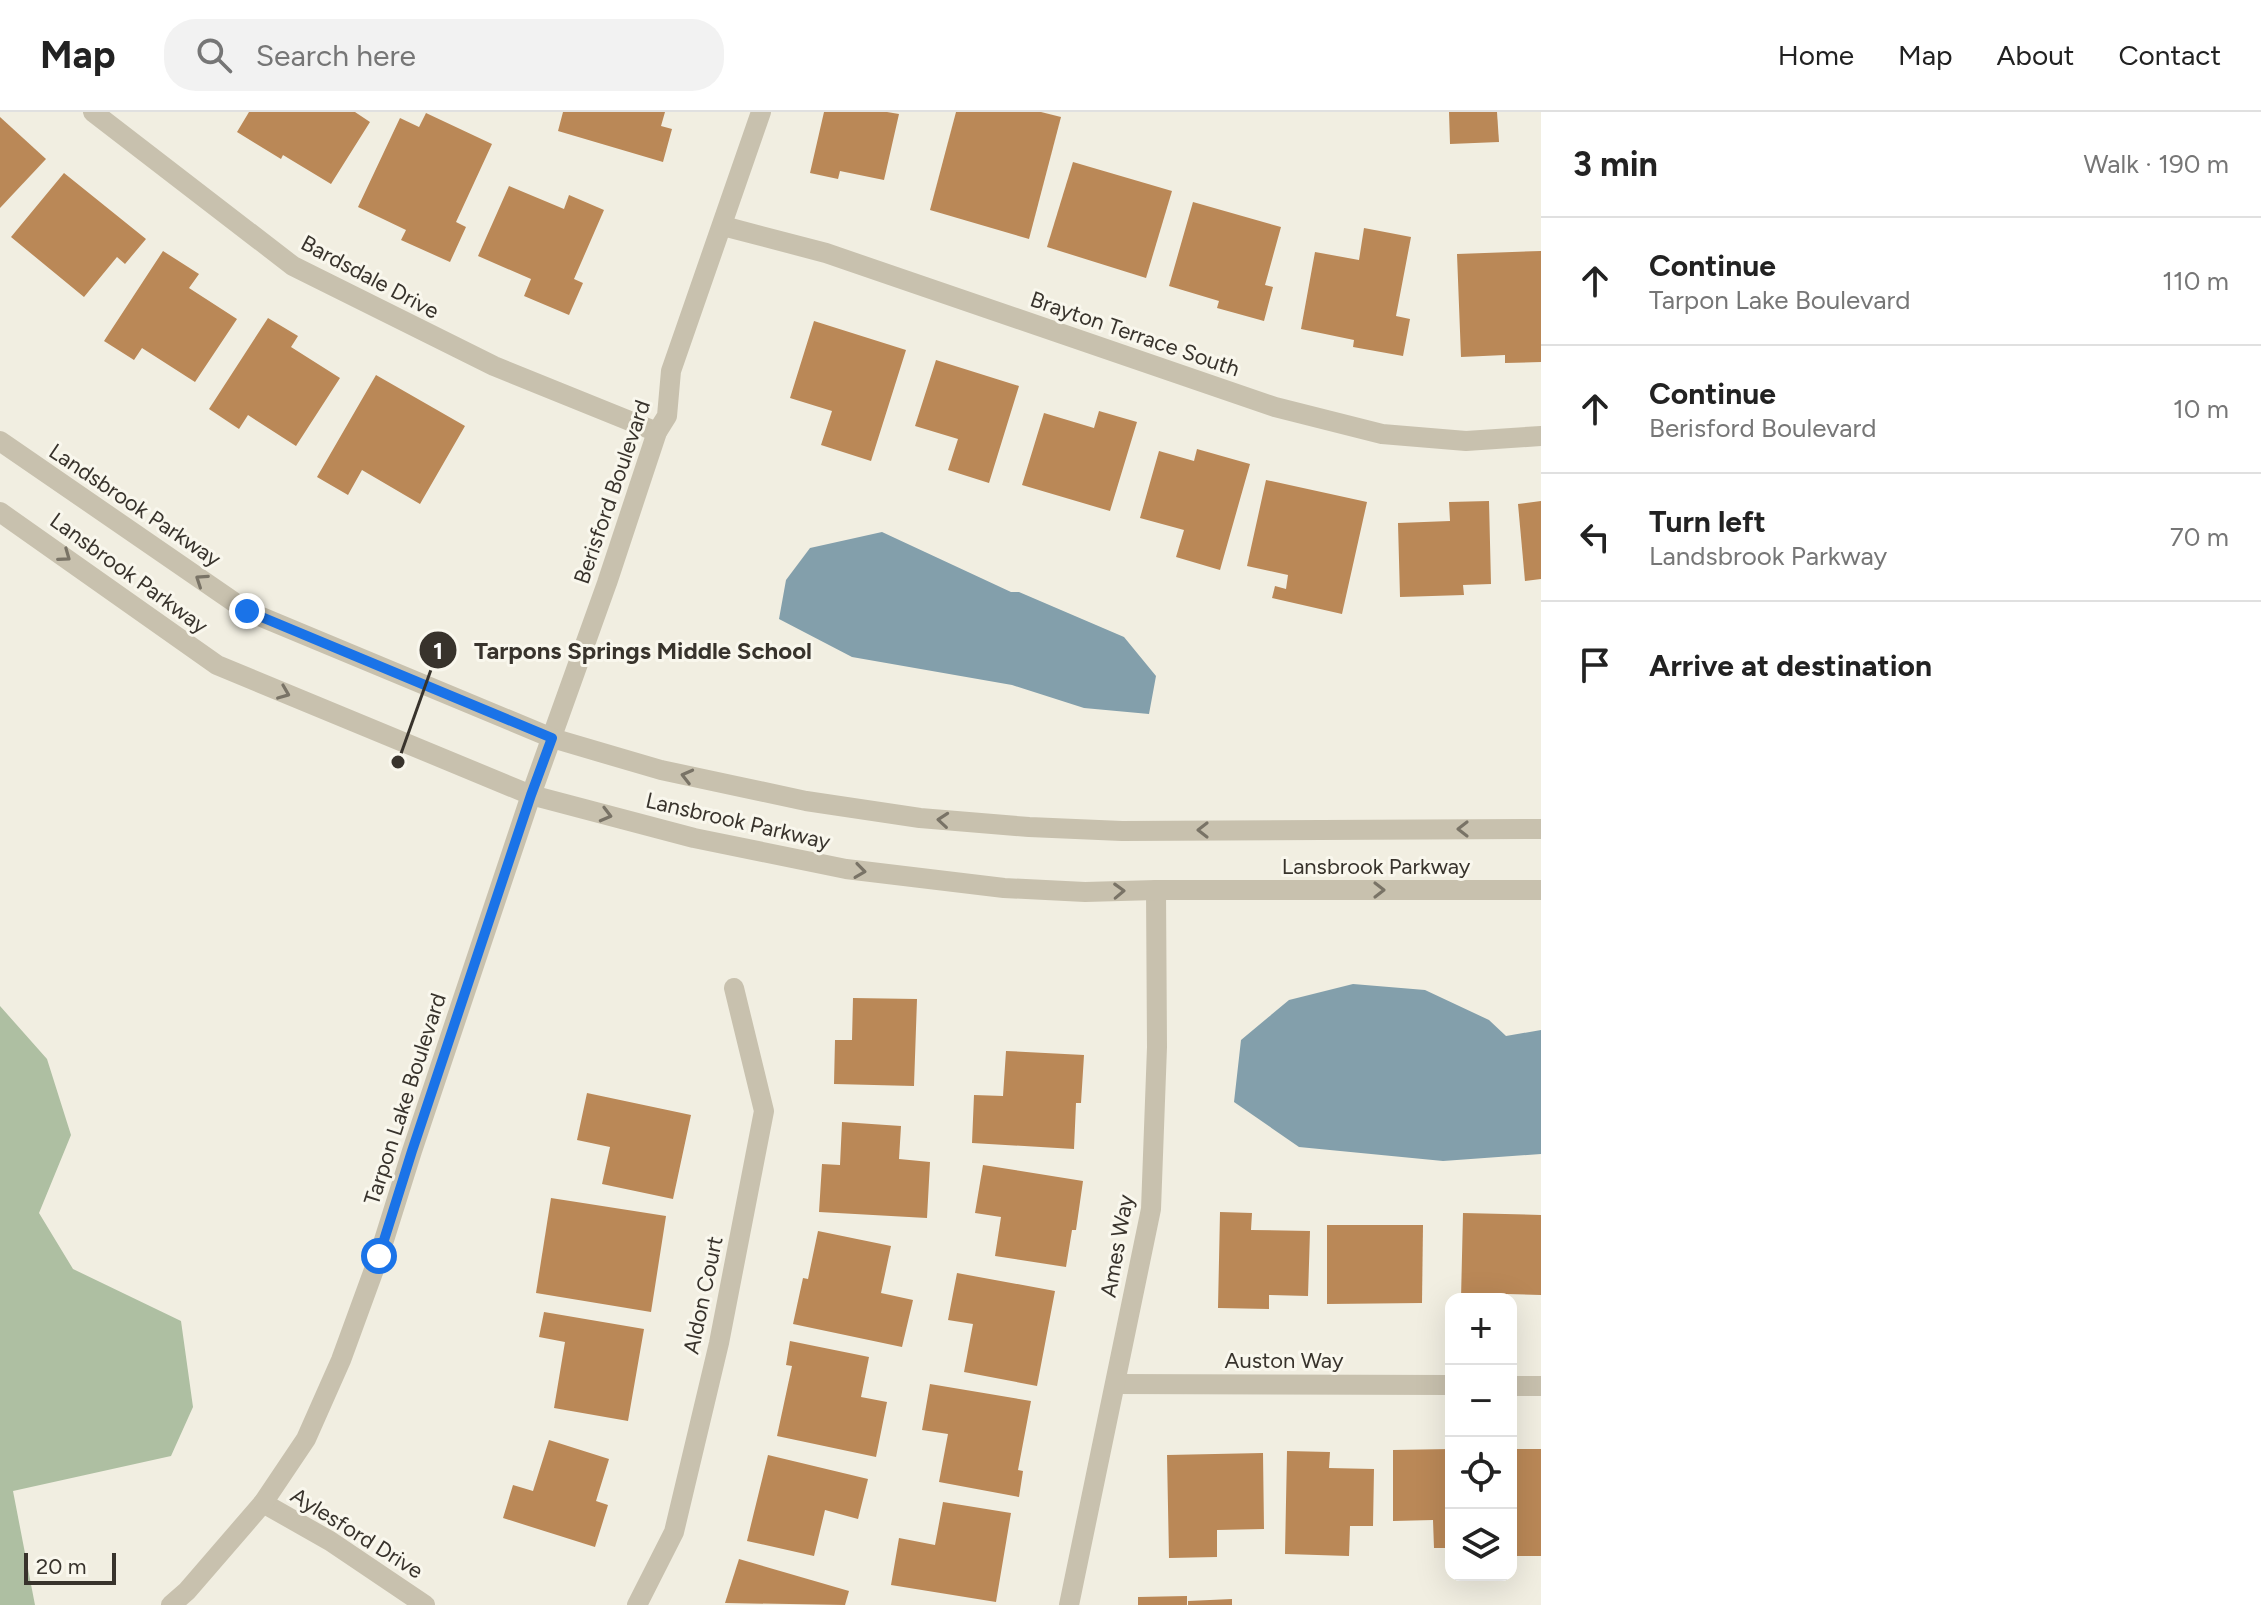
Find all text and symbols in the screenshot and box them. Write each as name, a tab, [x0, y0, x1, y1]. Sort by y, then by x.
search box	[164, 19, 724, 91]
text: Map	[40, 32, 116, 78]
icon: search	[192, 33, 236, 77]
text: Search here	[256, 37, 416, 74]
text: Home	[1778, 38, 1854, 72]
text: Map	[1898, 38, 1953, 72]
text: About	[1997, 38, 2074, 72]
text: Contact	[2118, 38, 2221, 72]
text: 3 min	[1573, 144, 1658, 185]
text: Walk · 190 m	[2083, 148, 2229, 180]
street label: Bardsdale Drive	[296, 229, 444, 325]
text: Continue	[1649, 247, 1776, 284]
icon: ahead	[1573, 259, 1617, 303]
text: 110 m	[2162, 265, 2229, 297]
text: Tarpon Lake Boulevard	[1649, 284, 1910, 316]
street label: Brayton Terrace South	[1027, 285, 1243, 383]
text: Continue	[1649, 375, 1776, 412]
icon: ahead	[1573, 387, 1617, 431]
text: 10 m	[2173, 393, 2229, 425]
street label: Berisford Boulevard	[568, 397, 656, 587]
text: Berisford Boulevard	[1649, 412, 1877, 444]
street label: Landsbrook Parkway	[44, 437, 226, 573]
text: Turn left	[1649, 503, 1766, 540]
street label: Lansbrook Parkway	[45, 507, 214, 640]
icon: left	[1573, 515, 1617, 559]
text: 70 m	[2170, 521, 2229, 553]
text: Landsbrook Parkway	[1649, 540, 1887, 572]
one-way arrow	[56, 546, 70, 560]
one-way arrow	[196, 575, 210, 590]
route end	[229, 593, 265, 629]
callout: Tarpons Springs Middle School	[418, 626, 828, 674]
text: 1	[433, 636, 443, 665]
text: Tarpons Springs Middle School	[474, 636, 812, 665]
icon: arrive	[1573, 643, 1617, 687]
text: Arrive at destination	[1649, 647, 1932, 684]
one-way arrow	[276, 683, 290, 699]
one-way arrow	[681, 768, 695, 785]
street label: Lansbrook Parkway	[643, 787, 833, 855]
one-way arrow	[599, 806, 613, 822]
one-way arrow	[936, 812, 949, 829]
one-way arrow	[1456, 820, 1469, 838]
one-way arrow	[1196, 821, 1209, 839]
street label: Lansbrook Parkway	[1282, 853, 1471, 880]
one-way arrow	[853, 862, 867, 879]
one-way arrow	[1373, 881, 1386, 899]
one-way arrow	[1113, 883, 1126, 900]
street label: Tarpon Lake Boulevard	[358, 990, 452, 1208]
street label: Ames Way	[1095, 1192, 1139, 1300]
street label: Aldon Court	[677, 1234, 729, 1356]
route start	[361, 1238, 397, 1274]
map controls	[1445, 1293, 1517, 1581]
button: +	[1445, 1293, 1517, 1365]
street label: Auston Way	[1224, 1347, 1344, 1374]
button: −	[1445, 1365, 1517, 1437]
button: locate	[1445, 1437, 1517, 1509]
street label: Aylesford Drive	[286, 1482, 428, 1584]
button: layers	[1445, 1509, 1517, 1581]
scale bar	[24, 1549, 116, 1585]
text: 20 m	[36, 1553, 87, 1580]

